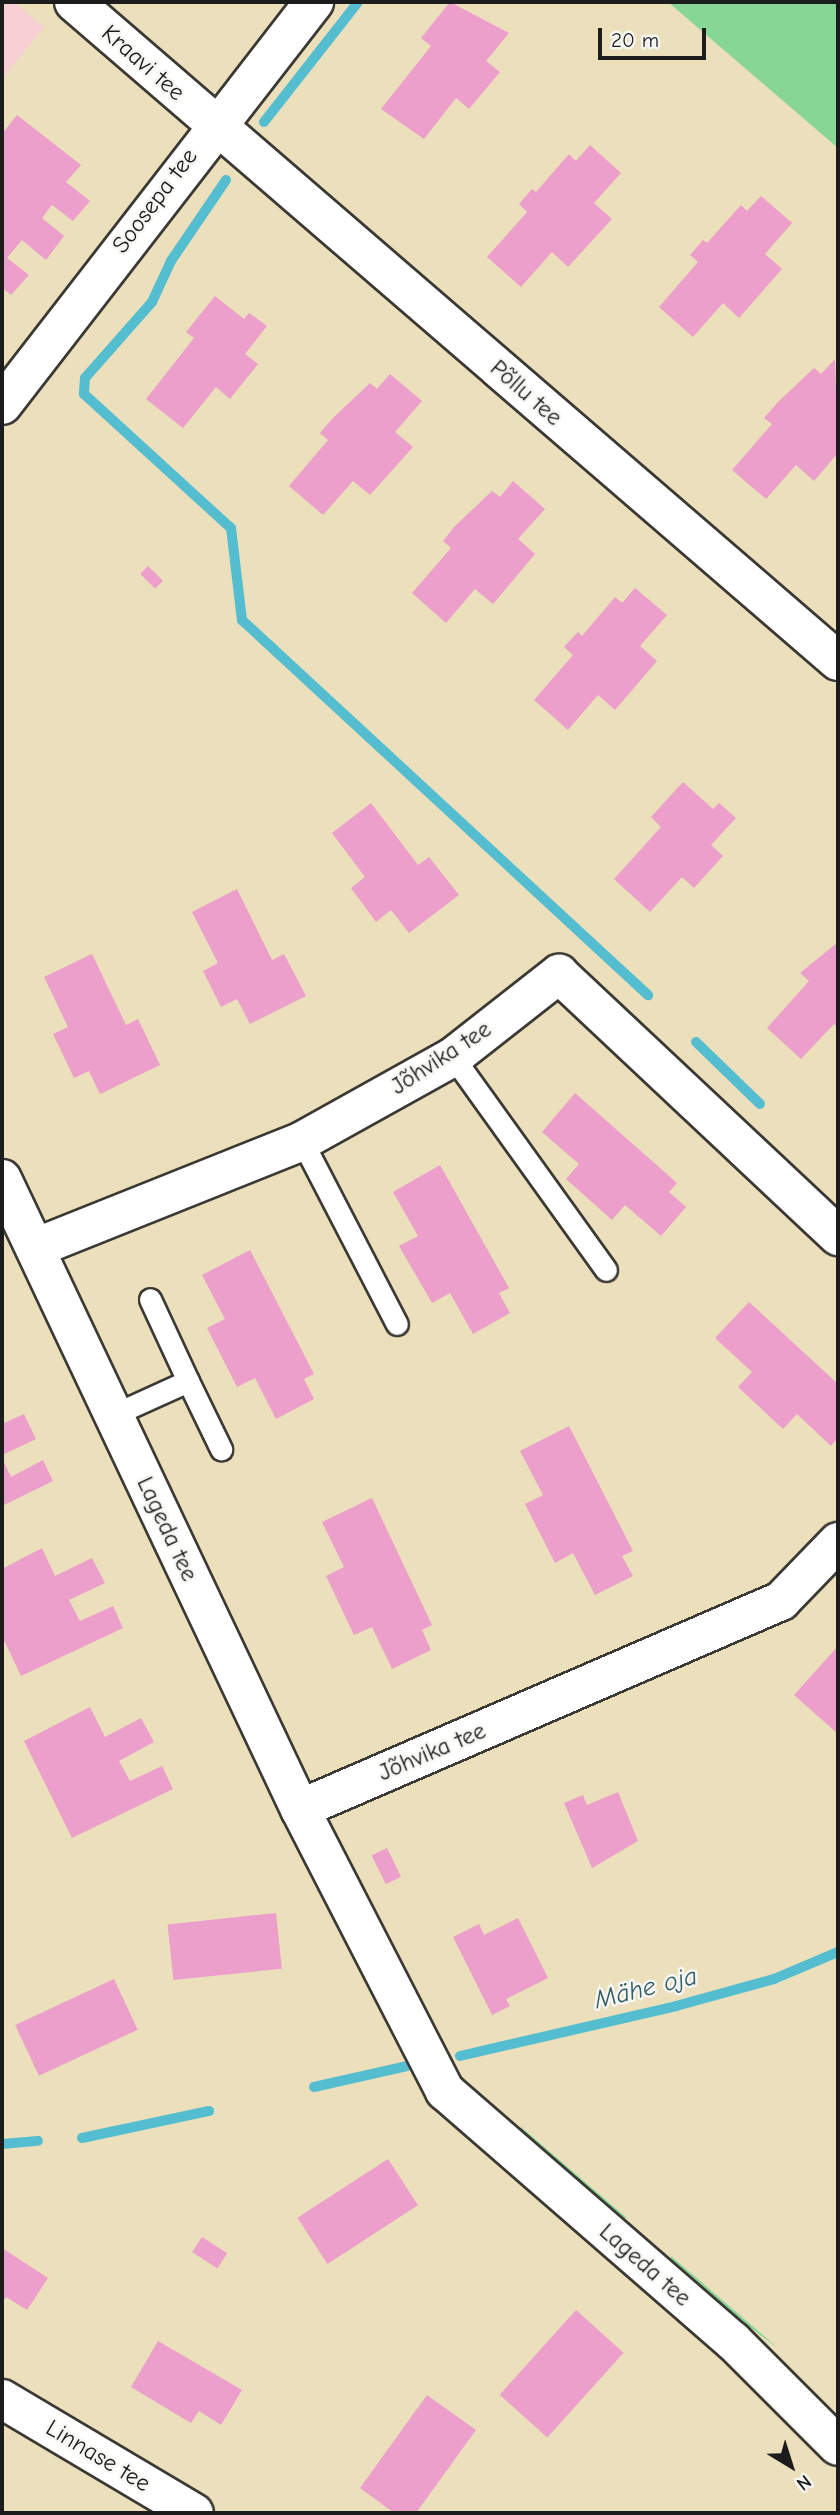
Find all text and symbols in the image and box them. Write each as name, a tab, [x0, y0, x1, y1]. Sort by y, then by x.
scale bar	[602, 14, 710, 58]
street label: Kraavi tee	[95, 19, 191, 107]
text: 20 m	[611, 28, 659, 52]
street label: Soosepa tee	[106, 143, 204, 259]
street label: Põllu tee	[484, 354, 568, 432]
street label: Jõhvika tee	[385, 1015, 497, 1101]
street label: Lageda tee	[130, 1472, 204, 1586]
street label: Jõhvika tee	[374, 1717, 490, 1787]
water label: Mähe oja	[591, 1961, 701, 2017]
street label: Lageda tee	[593, 2217, 697, 2313]
street label: Linnase tee	[41, 2414, 155, 2498]
north arrow	[756, 2431, 826, 2501]
text: N	[792, 2470, 816, 2495]

